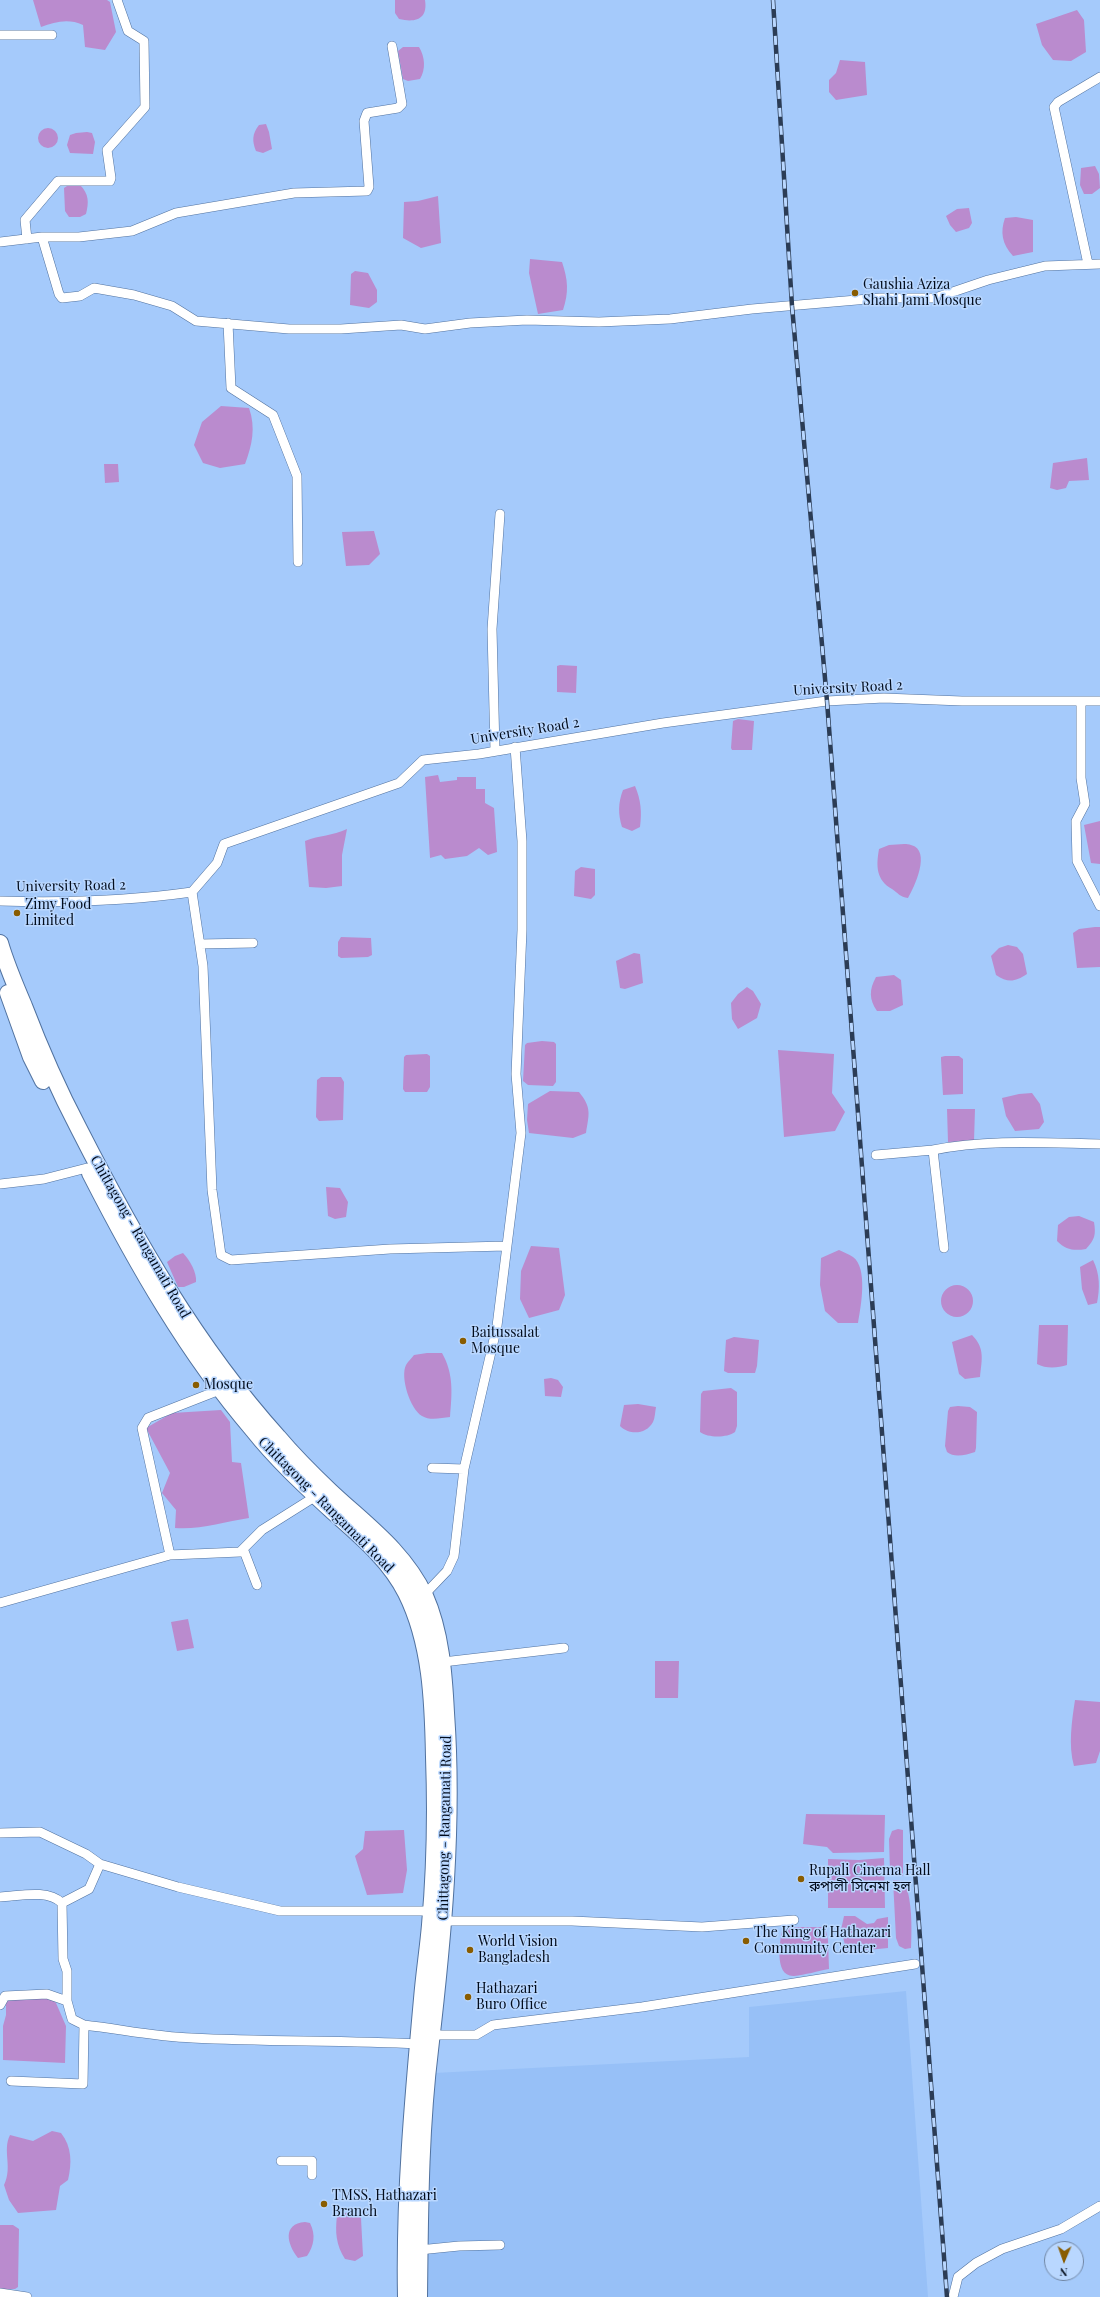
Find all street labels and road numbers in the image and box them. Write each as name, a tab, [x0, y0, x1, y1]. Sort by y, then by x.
street label: University Road 2	[793, 677, 903, 699]
street label: University Road 2	[469, 714, 581, 748]
street label: University Road 2	[16, 877, 126, 895]
street label: Chittagong - Rangamati Road	[86, 1153, 194, 1321]
street label: Chittagong - Rangamati Road	[255, 1434, 397, 1576]
street label: Chittagong - Rangamati Road	[435, 1735, 455, 1921]

